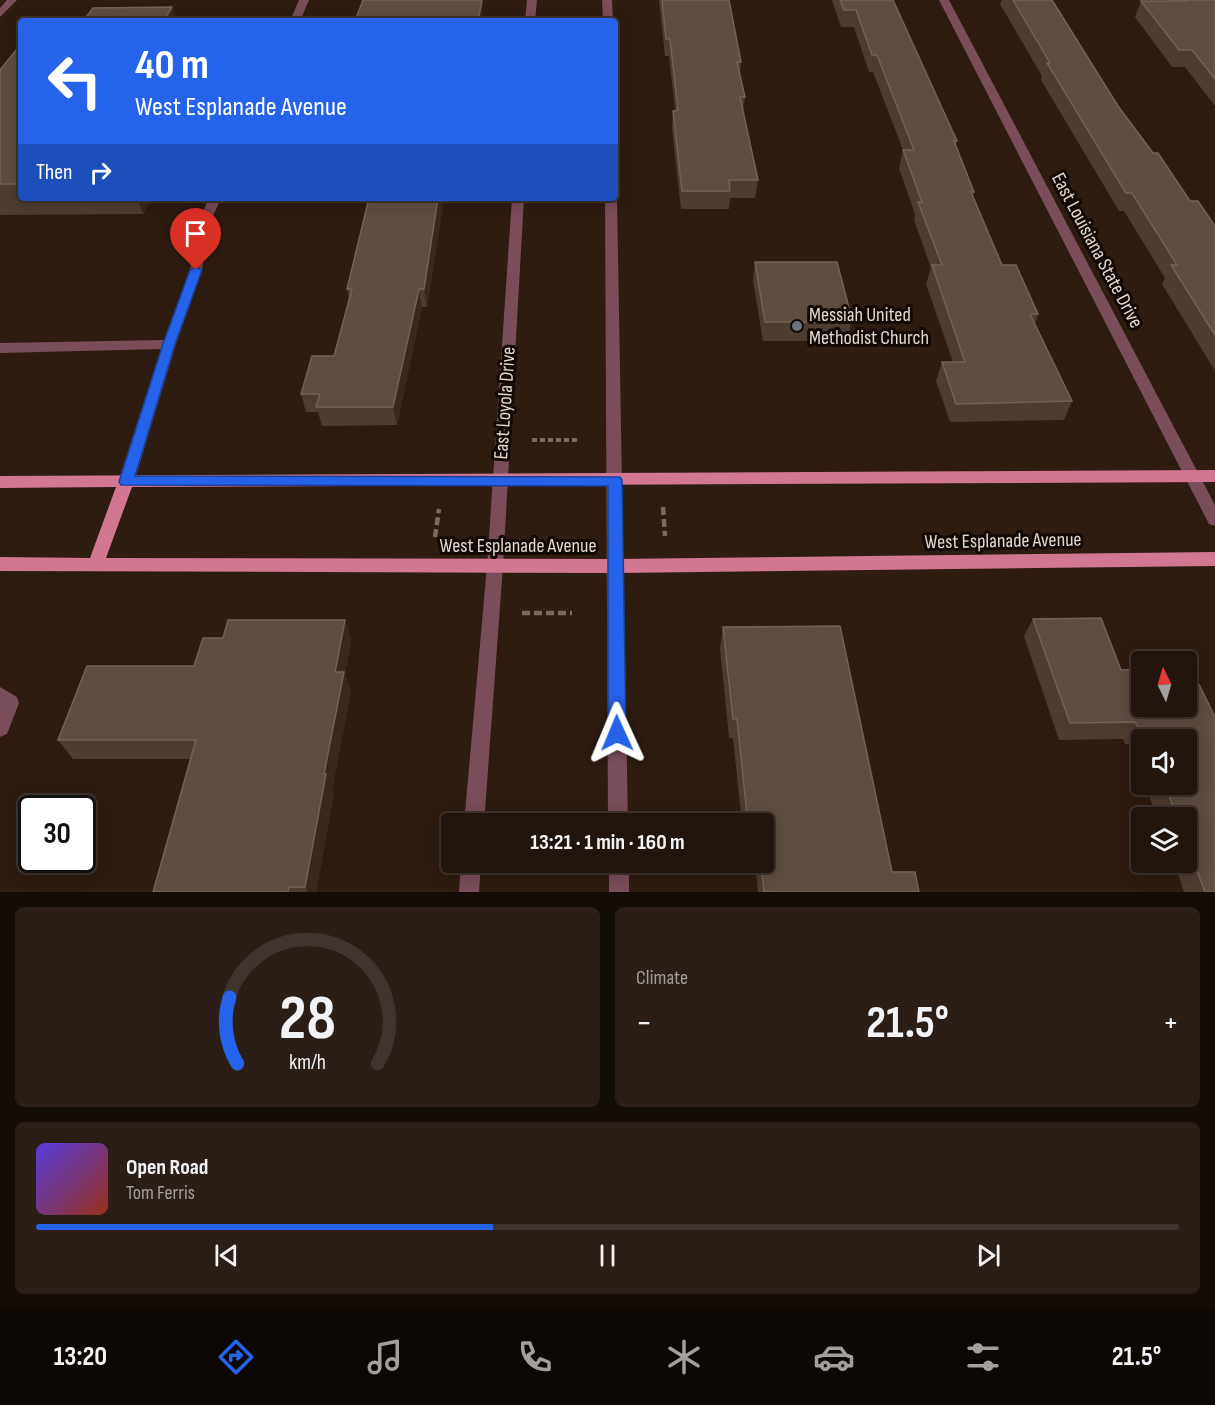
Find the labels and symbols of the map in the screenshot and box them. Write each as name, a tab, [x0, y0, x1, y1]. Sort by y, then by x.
street label: East Louisiana State Drive	[1046, 169, 1148, 332]
pin	[170, 208, 221, 270]
place label: Messiah United Methodist Church	[809, 303, 929, 350]
marker: Messiah United Methodist Church	[790, 319, 804, 333]
street label: East Loyola Drive	[489, 346, 521, 460]
street label: West Esplanade Avenue	[924, 528, 1082, 554]
street label: West Esplanade Avenue	[439, 534, 597, 558]
north arrow	[1131, 651, 1197, 717]
position arrow	[585, 701, 649, 765]
speed limit sign: 30	[18, 795, 96, 873]

